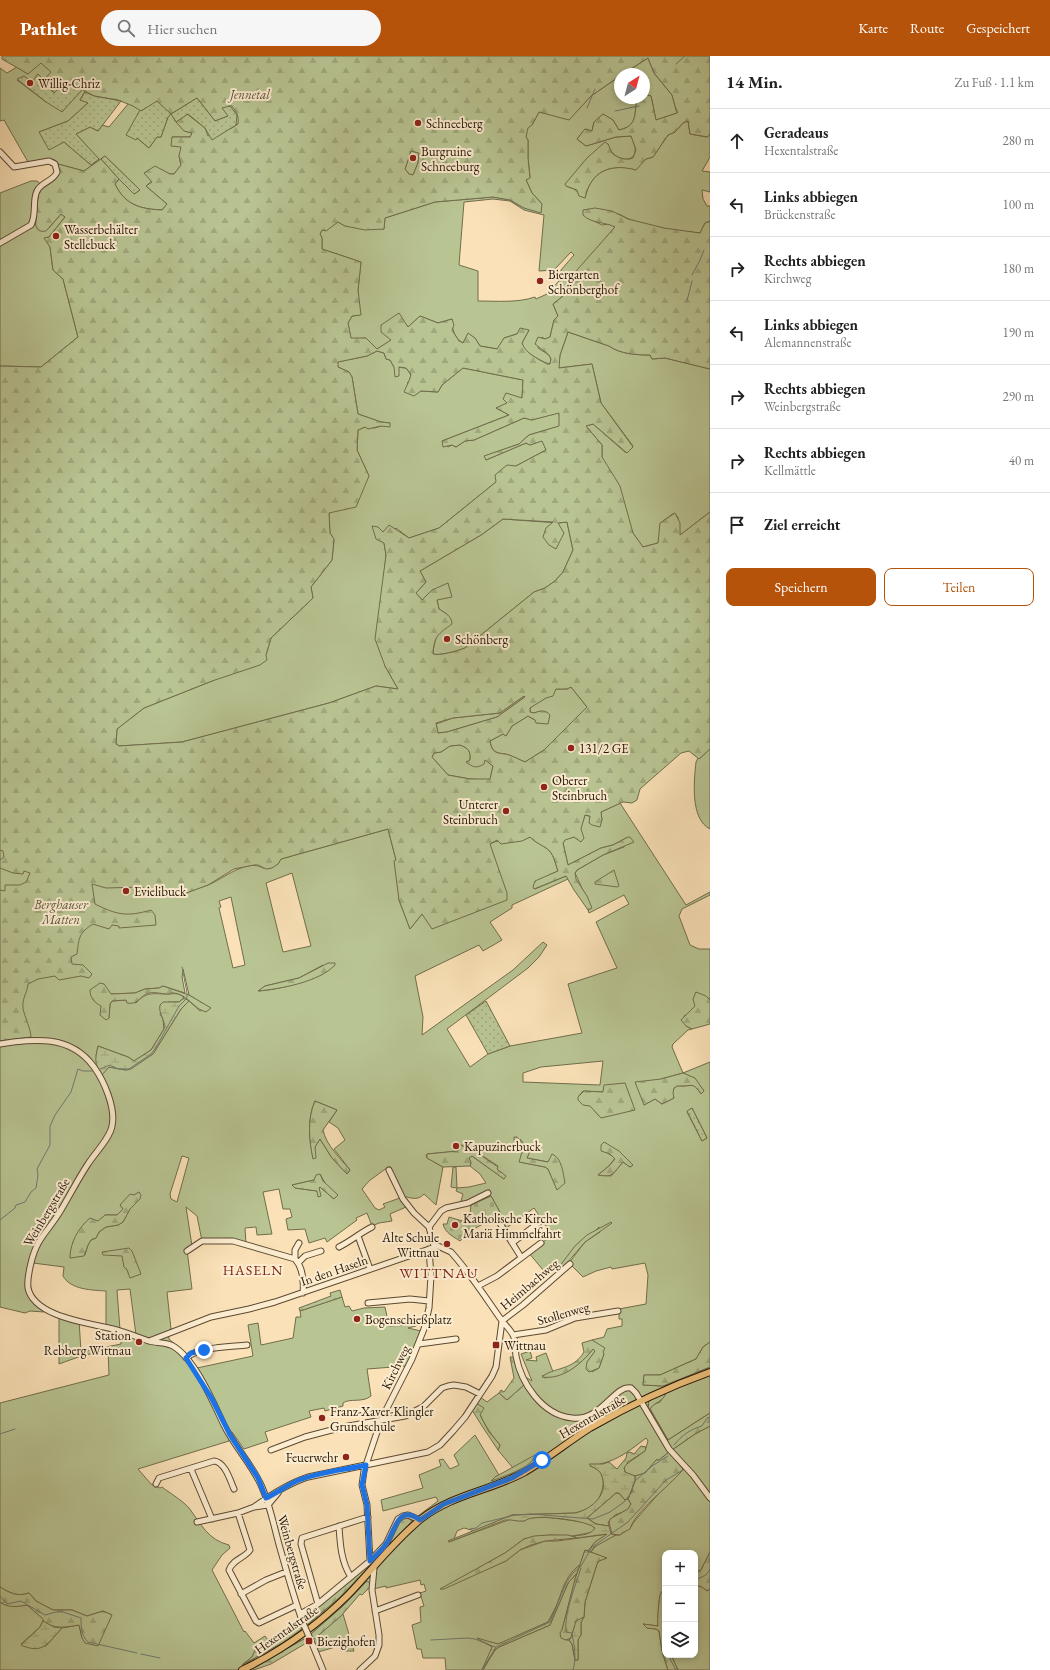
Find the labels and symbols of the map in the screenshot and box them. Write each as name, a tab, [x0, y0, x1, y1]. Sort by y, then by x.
north arrow	[614, 68, 650, 104]
place label: Willig-Chriz	[38, 75, 100, 92]
marker: Willig-Chriz	[25, 78, 35, 88]
park label: Jennetal	[227, 86, 270, 103]
place label: Schneeberg	[426, 115, 483, 132]
marker: Schneeberg	[413, 118, 423, 128]
place label: Burgruine Schneeburg	[421, 143, 480, 175]
marker: Burgruine Schneeburg	[408, 153, 418, 163]
place label: Wasserbehälter Stellebuck	[64, 221, 139, 253]
marker: Wasserbehälter Stellebuck	[51, 231, 61, 241]
place label: Biergarten Schönberghof	[548, 266, 620, 298]
marker: Biergarten Schönberghof	[535, 276, 545, 286]
place label: Schönberg	[455, 631, 508, 648]
marker: Schönberg	[442, 634, 452, 644]
place label: 131/2 GE	[579, 740, 629, 757]
marker: 131/2 GE	[566, 743, 576, 753]
place label: Oberer Steinbruch	[552, 772, 607, 804]
marker: Oberer Steinbruch	[539, 782, 549, 792]
place label: Unterer Steinbruch	[443, 796, 499, 828]
marker: Unterer Steinbruch	[501, 806, 511, 816]
place label: Evielibuck	[134, 883, 187, 900]
marker: Evielibuck	[121, 886, 131, 896]
park label: Berghauser Matten	[33, 896, 89, 928]
place label: Kapuzinerbuck	[464, 1138, 542, 1155]
marker: Kapuzinerbuck	[451, 1141, 461, 1151]
street label: Weinbergstraße	[19, 1175, 74, 1250]
place label: Katholische Kirche Mariä Himmelfahrt	[463, 1210, 561, 1242]
marker: Katholische Kirche Mariä Himmelfahrt	[450, 1220, 460, 1230]
place label: Alte Schule Wittnau	[381, 1229, 439, 1261]
marker: Alte Schule Wittnau	[442, 1239, 452, 1249]
street label: In den Haseln	[298, 1251, 370, 1290]
street label: Heimbachweg	[496, 1255, 562, 1314]
district label: HASELN	[223, 1261, 283, 1279]
district label: WITTNAU	[399, 1263, 479, 1282]
street label: Stollenweg	[535, 1298, 592, 1329]
place label: Bogenschießplatz	[365, 1311, 452, 1328]
marker: Bogenschießplatz	[352, 1314, 362, 1324]
place label: Station Rebberg Wittnau	[44, 1327, 131, 1359]
marker: Station Rebberg Wittnau	[134, 1337, 144, 1347]
place label: Wittnau	[504, 1337, 546, 1354]
marker: Wittnau	[491, 1340, 501, 1350]
route end	[195, 1341, 213, 1359]
street label: Kirchweg	[377, 1342, 414, 1392]
street label: Hexentalstraße	[556, 1390, 629, 1442]
place label: Franz-Xaver-Klingler Grundschule	[330, 1403, 434, 1435]
marker: Franz-Xaver-Klingler Grundschule	[317, 1413, 327, 1423]
place label: Feuerwehr	[286, 1449, 339, 1466]
route start	[533, 1451, 551, 1469]
marker: Feuerwehr	[341, 1452, 351, 1462]
street label: Weinbergstraße	[274, 1513, 311, 1591]
street label: Hexentalstraße	[251, 1601, 322, 1658]
place label: Biezighofen	[317, 1633, 376, 1650]
marker: Biezighofen	[304, 1636, 314, 1646]

